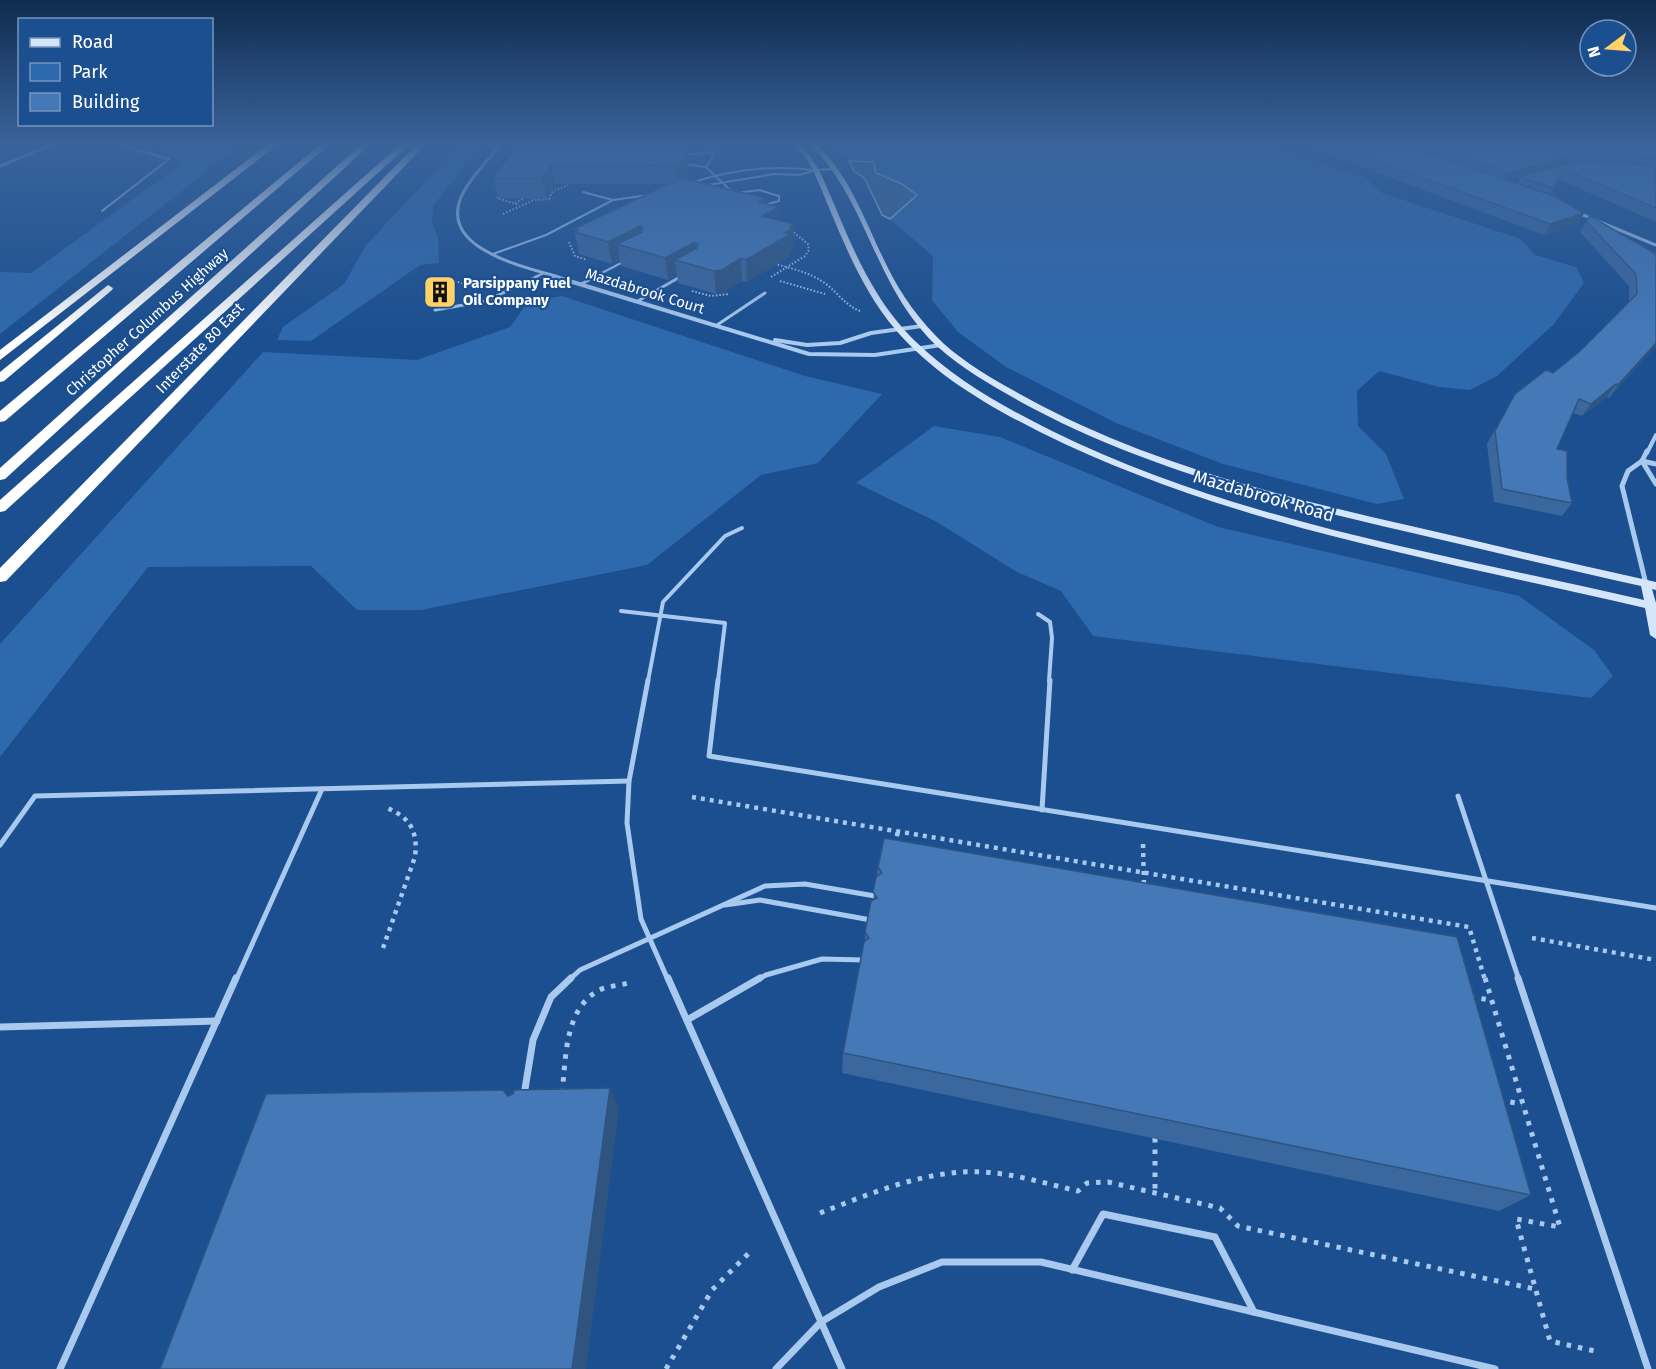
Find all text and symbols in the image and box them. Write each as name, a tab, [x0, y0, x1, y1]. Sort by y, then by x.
legend	[18, 18, 213, 126]
north arrow	[1578, 18, 1638, 78]
text: Road	[72, 31, 114, 53]
text: N	[1583, 44, 1605, 60]
text: Park	[72, 61, 108, 83]
text: Building	[72, 91, 140, 113]
street label: Christopher Columbus Highway	[62, 244, 232, 400]
street label: Mazdabrook Court	[583, 264, 707, 318]
building icon: Parsippany Fuel Oil Company	[422, 274, 458, 310]
place label: Parsippany Fuel Oil Company	[463, 274, 571, 309]
street label: Interstate 80 East	[152, 299, 248, 397]
street label: Mazdabrook Road	[1191, 465, 1337, 527]

